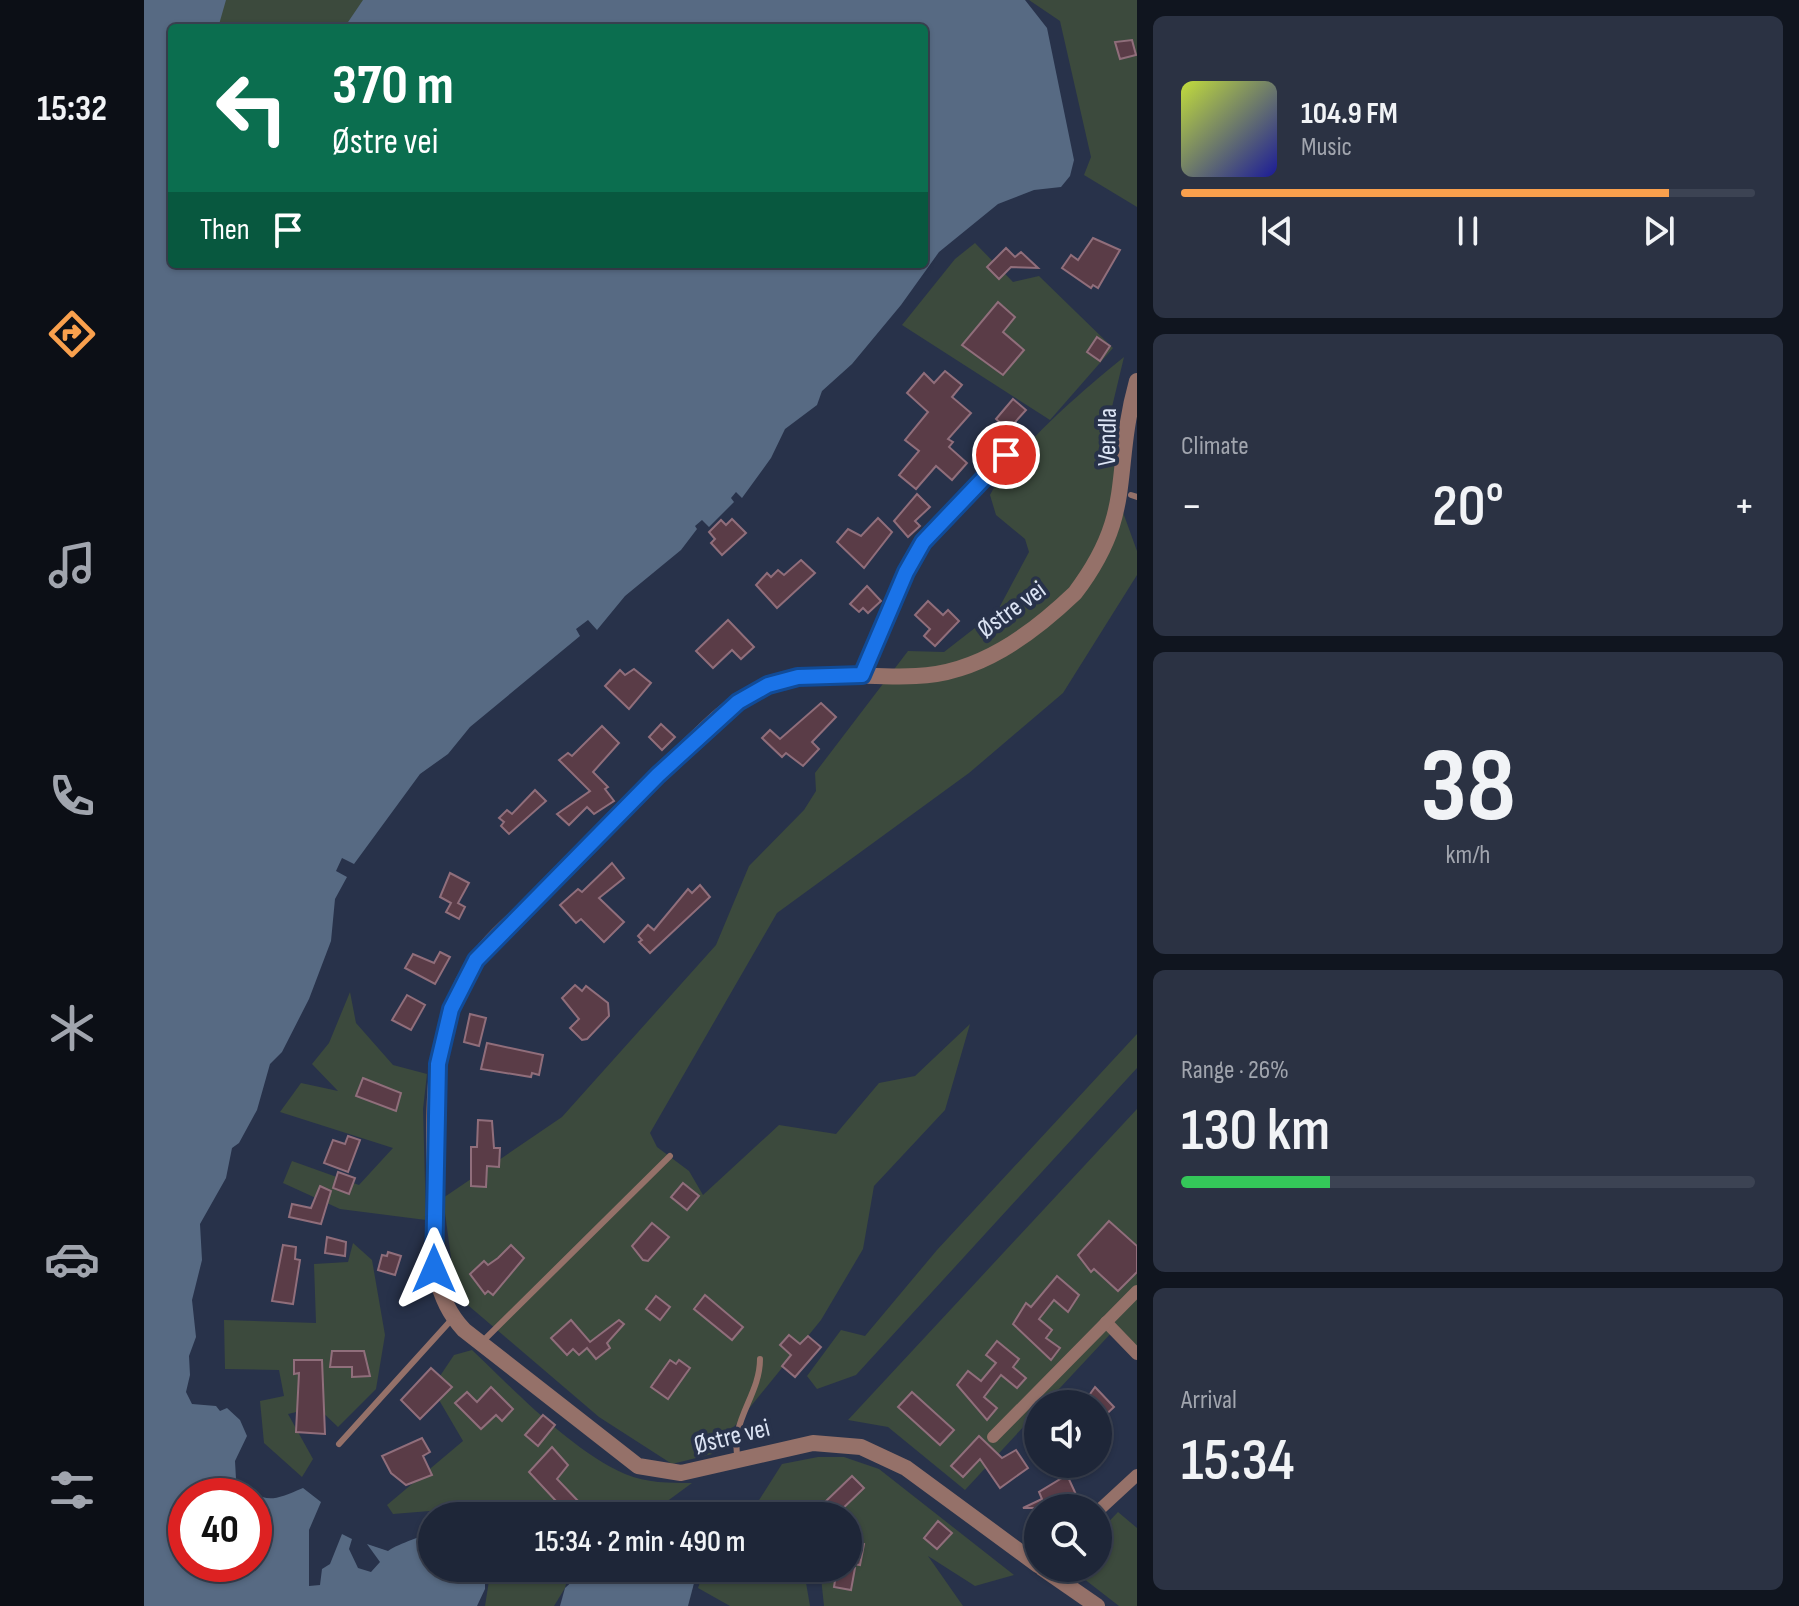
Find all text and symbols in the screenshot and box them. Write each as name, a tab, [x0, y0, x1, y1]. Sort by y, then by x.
text: 370 m	[332, 53, 454, 120]
icon: left	[200, 56, 304, 160]
text: 15:32	[37, 88, 107, 131]
text: 104.9 FM	[1301, 96, 1398, 132]
text: Østre vei	[332, 121, 438, 164]
text: Music	[1301, 132, 1352, 163]
icon: arrive	[266, 208, 310, 252]
icon: previous	[1255, 209, 1299, 253]
icon: pause	[1446, 209, 1490, 253]
icon: next	[1637, 209, 1681, 253]
text: Then	[200, 212, 250, 248]
icon: directions	[44, 306, 100, 362]
street label: Vendla	[1092, 408, 1124, 466]
pin	[972, 421, 1040, 489]
text: Climate	[1181, 431, 1249, 462]
icon: arrive	[984, 433, 1028, 477]
text: 20°	[1432, 471, 1504, 543]
text: −	[1181, 480, 1203, 533]
text: +	[1733, 480, 1755, 533]
icon: music	[44, 537, 100, 593]
street label: Østre vei	[972, 575, 1052, 645]
text: 38	[1420, 725, 1516, 850]
icon: phone	[44, 768, 100, 824]
text: km/h	[1446, 840, 1490, 871]
icon: climate	[44, 1000, 100, 1056]
text: Range · 26%	[1181, 1055, 1289, 1086]
text: 130 km	[1181, 1095, 1330, 1167]
position arrow	[392, 1227, 476, 1311]
icon: car	[44, 1231, 100, 1287]
text: Arrival	[1181, 1385, 1237, 1416]
map controls	[1024, 1390, 1112, 1582]
button: sound	[1024, 1390, 1112, 1478]
street label: Østre vei	[691, 1413, 773, 1461]
text: 15:34	[1181, 1425, 1294, 1497]
icon: filters	[44, 1462, 100, 1518]
speed limit sign: 40	[168, 1478, 272, 1582]
button: search	[1024, 1494, 1112, 1582]
text: 15:34 · 2 min · 490 m	[535, 1524, 745, 1560]

